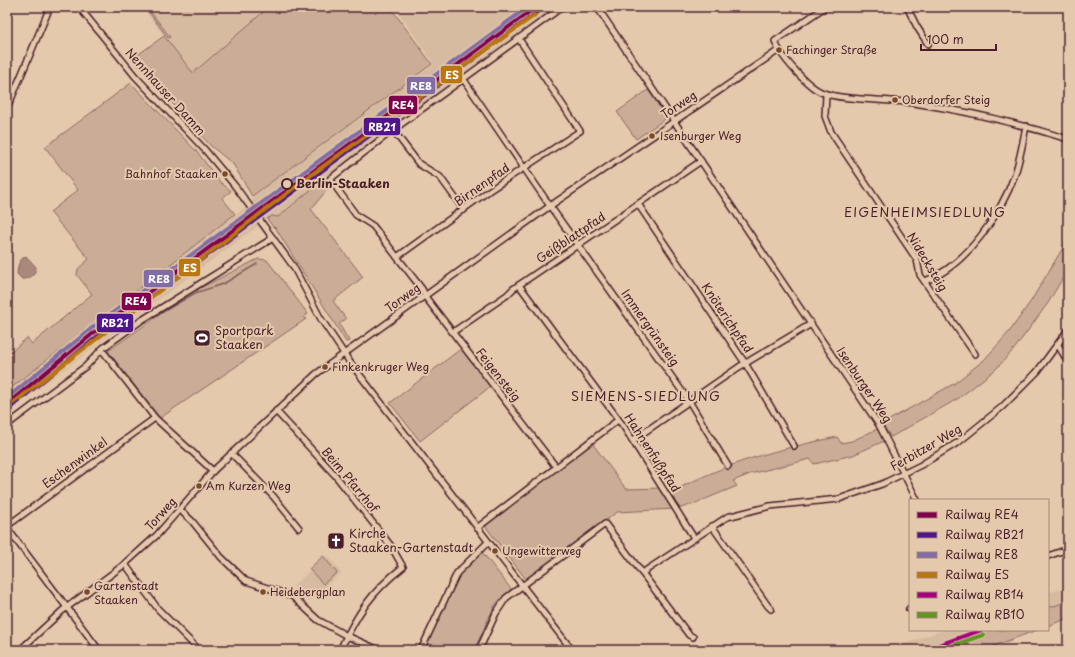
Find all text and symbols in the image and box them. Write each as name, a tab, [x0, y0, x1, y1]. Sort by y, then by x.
scale bar	[921, 26, 996, 52]
text: 100 m	[927, 30, 964, 48]
place label: Fachinger Straße	[786, 41, 877, 58]
street label: Nennhauser Damm	[122, 44, 210, 139]
marker: Fachinger Straße	[774, 45, 784, 55]
line badge: ES	[440, 65, 463, 84]
text: ES	[445, 66, 459, 83]
line badge: RE8	[406, 76, 436, 95]
text: RE8	[410, 77, 432, 94]
street label: Torweg	[657, 86, 700, 123]
place label: Oberdorfer Steig	[902, 91, 990, 108]
line badge: RE4	[388, 95, 418, 115]
marker: Oberdorfer Steig	[890, 95, 900, 105]
text: RE4	[392, 96, 415, 113]
line badge: RB21	[363, 117, 401, 136]
text: RB21	[368, 118, 396, 135]
place label: Isenburger Weg	[660, 127, 741, 144]
marker: Isenburger Weg	[647, 131, 657, 141]
street label: Birnenpfad	[450, 158, 513, 210]
place label: Bahnhof Staaken	[125, 165, 218, 182]
marker: Bahnhof Staaken	[220, 169, 230, 179]
place label: Berlin-Staaken	[296, 174, 390, 192]
marker: Berlin-Staaken	[281, 178, 293, 190]
district label: EIGENHEIMSIEDLUNG	[844, 202, 1006, 221]
street label: Geißblattpfad	[532, 207, 609, 267]
street label: Nidecksteig	[903, 229, 953, 295]
line badge: ES	[178, 258, 201, 277]
text: ES	[183, 259, 197, 276]
line badge: RE8	[143, 269, 174, 288]
text: RE8	[148, 270, 170, 287]
street label: Torweg	[381, 278, 424, 316]
street label: Knöterichpfad	[698, 279, 758, 356]
street label: Immergrünsteig	[618, 285, 684, 370]
line badge: RE4	[121, 292, 152, 311]
text: RE4	[125, 292, 148, 309]
line badge: RB21	[96, 313, 134, 333]
text: RB21	[101, 314, 129, 331]
place label: Sportpark Staaken	[215, 321, 274, 353]
sports icon: Sportpark Staaken	[192, 328, 212, 348]
street label: Isenburger Weg	[833, 343, 897, 426]
street label: Feigensteig	[472, 344, 526, 405]
place label: Finkenkruger Weg	[332, 358, 429, 375]
marker: Finkenkruger Weg	[320, 362, 330, 372]
district label: SIEMENS-SIEDLUNG	[571, 386, 721, 405]
street label: Hahnenfußpfad	[620, 409, 685, 496]
street label: Ferbitzer Weg	[887, 419, 964, 475]
street label: Eschenwinkel	[38, 432, 111, 492]
street label: Beim Pfarrhof	[318, 443, 384, 517]
place label: Am Kurzen Weg	[206, 477, 291, 494]
marker: Am Kurzen Weg	[194, 481, 204, 491]
street label: Torweg	[140, 493, 180, 534]
legend	[909, 499, 1049, 631]
text: Railway RE4	[945, 505, 1019, 523]
place label: Kirche Staaken-Gartenstadt	[349, 524, 473, 556]
text: Railway RB21	[945, 525, 1024, 543]
church icon: Kirche Staaken-Gartenstadt	[326, 531, 346, 551]
place label: Ungewitterweg	[502, 542, 581, 559]
text: Railway RE8	[945, 545, 1018, 563]
marker: Ungewitterweg	[490, 546, 500, 556]
text: Railway ES	[945, 565, 1009, 583]
place label: Gartenstadt Staaken	[94, 577, 159, 608]
place label: Heidebergplan	[270, 583, 346, 600]
text: Railway RB14	[945, 585, 1024, 603]
marker: Gartenstadt Staaken	[82, 587, 92, 597]
marker: Heidebergplan	[258, 587, 268, 597]
text: Railway RB10	[945, 605, 1025, 623]

